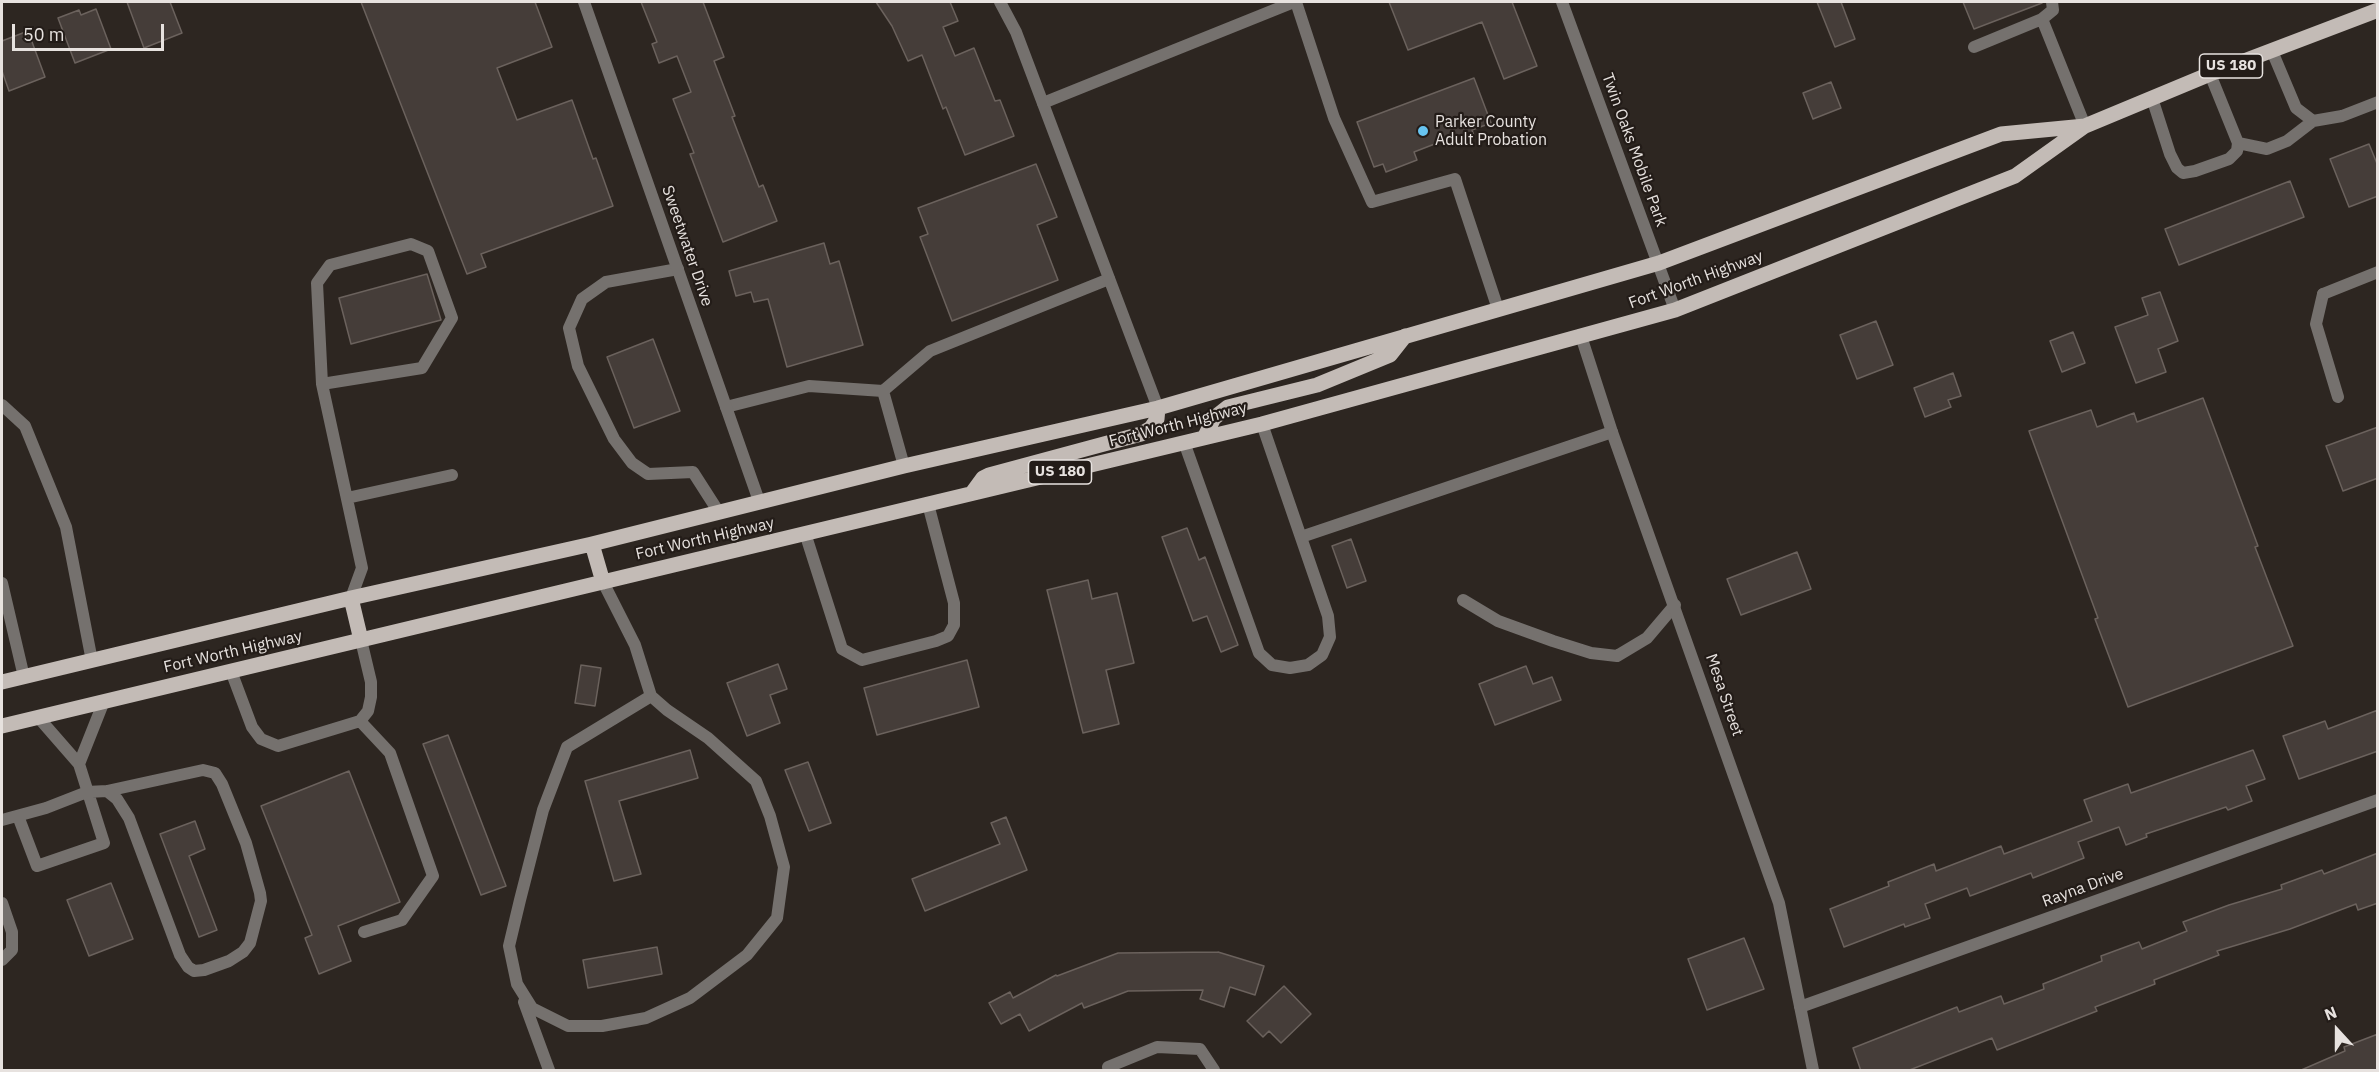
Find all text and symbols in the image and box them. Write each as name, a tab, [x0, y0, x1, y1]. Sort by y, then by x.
scale bar	[15, 12, 166, 50]
text: 50 m	[23, 23, 65, 46]
road number: US 180	[2200, 54, 2262, 78]
street label: Twin Oaks Mobile Park	[1597, 71, 1671, 229]
place label: Parker County Adult Probation	[1435, 112, 1547, 150]
marker: Parker County Adult Probation	[1416, 124, 1430, 138]
street label: Sweetwater Drive	[657, 183, 717, 309]
street label: Fort Worth Highway	[1626, 247, 1766, 313]
street label: Fort Worth Highway	[1107, 399, 1249, 451]
road number: US 180	[1028, 460, 1092, 484]
street label: Fort Worth Highway	[634, 514, 776, 564]
street label: Fort Worth Highway	[162, 627, 304, 677]
street label: Mesa Street	[1701, 651, 1747, 739]
street label: Rayna Drive	[2040, 864, 2126, 912]
north arrow	[2307, 1000, 2367, 1060]
text: N	[2322, 1002, 2340, 1025]

